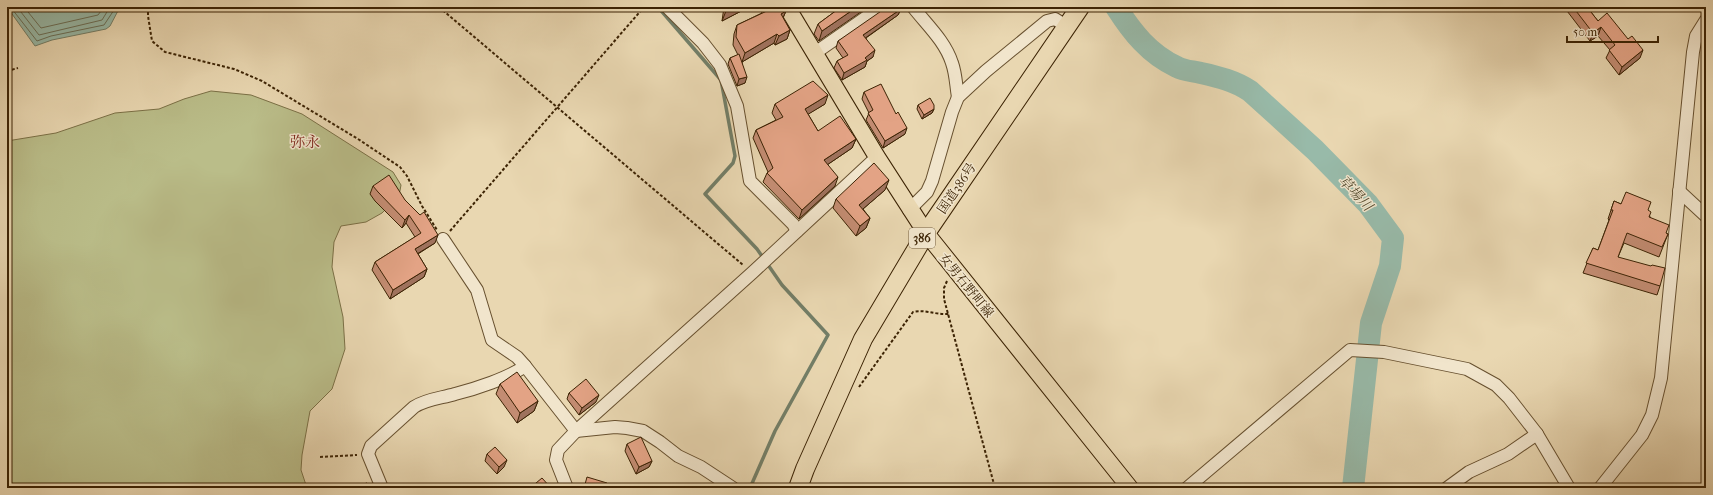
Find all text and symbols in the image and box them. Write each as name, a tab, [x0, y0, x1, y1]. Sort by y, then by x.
scale bar	[1567, 18, 1658, 44]
text: 50 m	[1573, 25, 1597, 39]
district label: 弥永	[290, 133, 320, 151]
street label: 国道386号	[934, 160, 979, 216]
water label: 草場川	[1335, 172, 1378, 216]
road number: 386	[909, 228, 935, 248]
street label: 女男石野町線	[936, 250, 997, 320]

